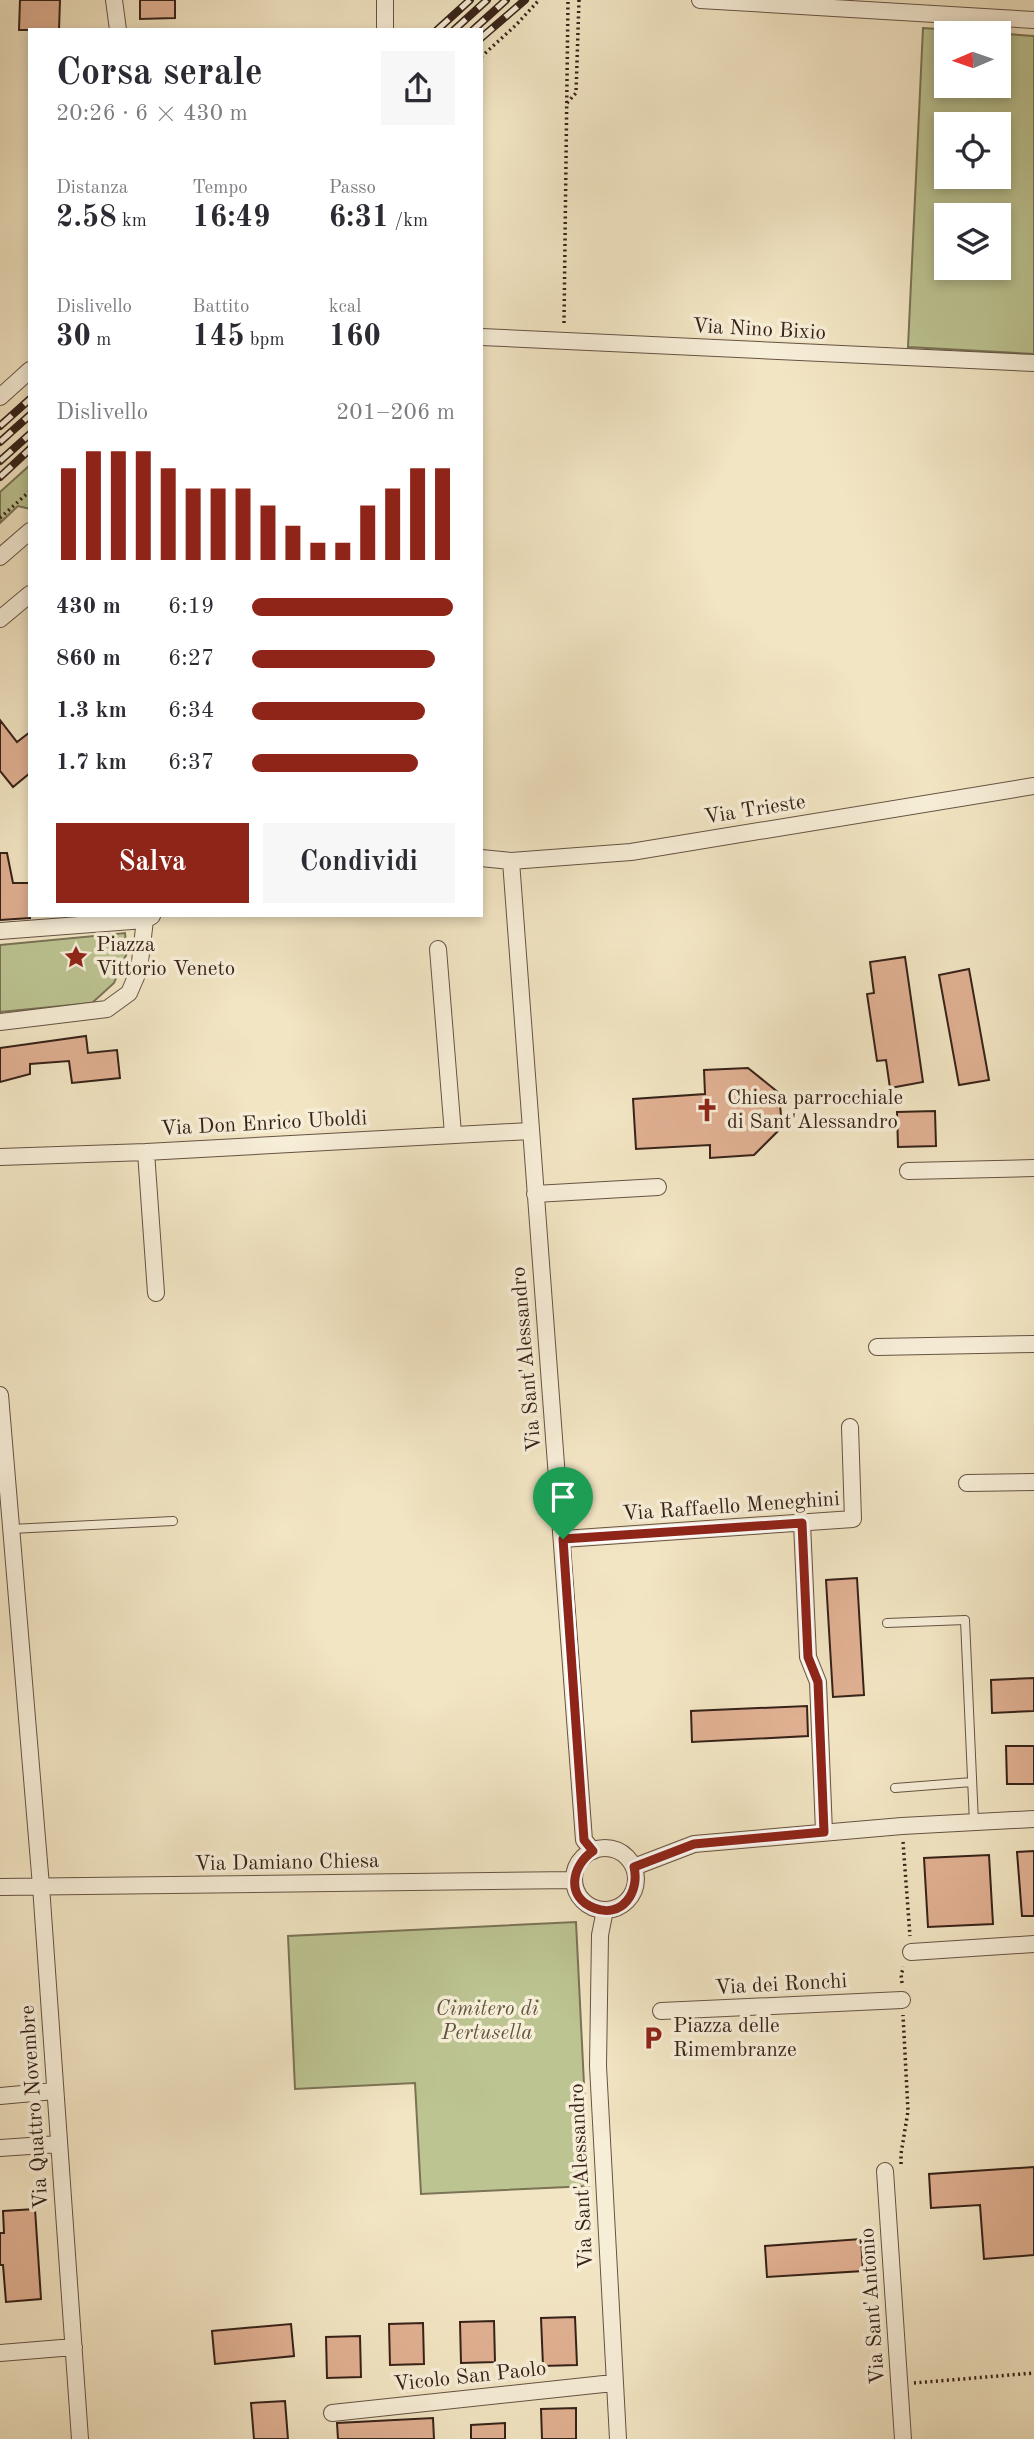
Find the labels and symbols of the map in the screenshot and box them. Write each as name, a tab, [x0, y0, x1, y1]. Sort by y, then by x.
north arrow	[934, 21, 1012, 98]
street label: Via Nino Bixio	[692, 316, 826, 344]
street label: Via Trieste	[703, 792, 807, 828]
place label: Piazza Vittorio Veneto	[96, 935, 235, 980]
place icon: Piazza Vittorio Veneto	[62, 943, 90, 971]
place label: Chiesa parrocchiale di Sant'Alessandro	[727, 1088, 903, 1133]
church icon: Chiesa parrocchiale di Sant'Alessandro	[693, 1096, 721, 1124]
street label: Via Don Enrico Uboldi	[160, 1108, 368, 1140]
street label: Via Sant'Alessandro	[508, 1266, 546, 1452]
pin	[533, 1467, 593, 1539]
street label: Via Raffaello Meneghini	[622, 1489, 840, 1525]
street label: Via Damiano Chiesa	[195, 1851, 379, 1875]
street label: Via dei Ronchi	[714, 1971, 848, 1999]
park label: Cimitero di Pertusella	[435, 1999, 539, 2044]
street label: Via Quattro Novembre	[17, 2004, 53, 2210]
place label: Piazza delle Rimembranze	[673, 2016, 797, 2061]
parking icon: Piazza delle Rimembranze	[639, 2024, 667, 2052]
street label: Via Sant'Alessandro	[567, 2083, 597, 2269]
street label: Via Sant'Antonio	[857, 2227, 889, 2385]
street label: Vicolo San Paolo	[393, 2359, 547, 2395]

